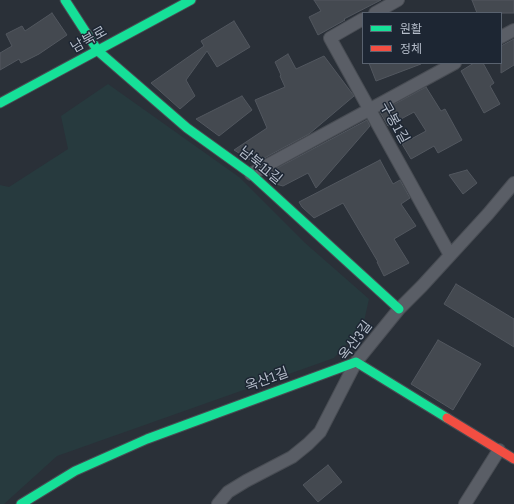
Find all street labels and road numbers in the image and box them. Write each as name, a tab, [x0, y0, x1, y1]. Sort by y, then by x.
street label: 남북로	[68, 23, 110, 57]
street label: 구봉1길	[376, 99, 412, 147]
street label: 남북11길	[235, 144, 285, 188]
street label: 옥산3길	[336, 318, 376, 364]
street label: 옥산1길	[243, 364, 291, 396]

